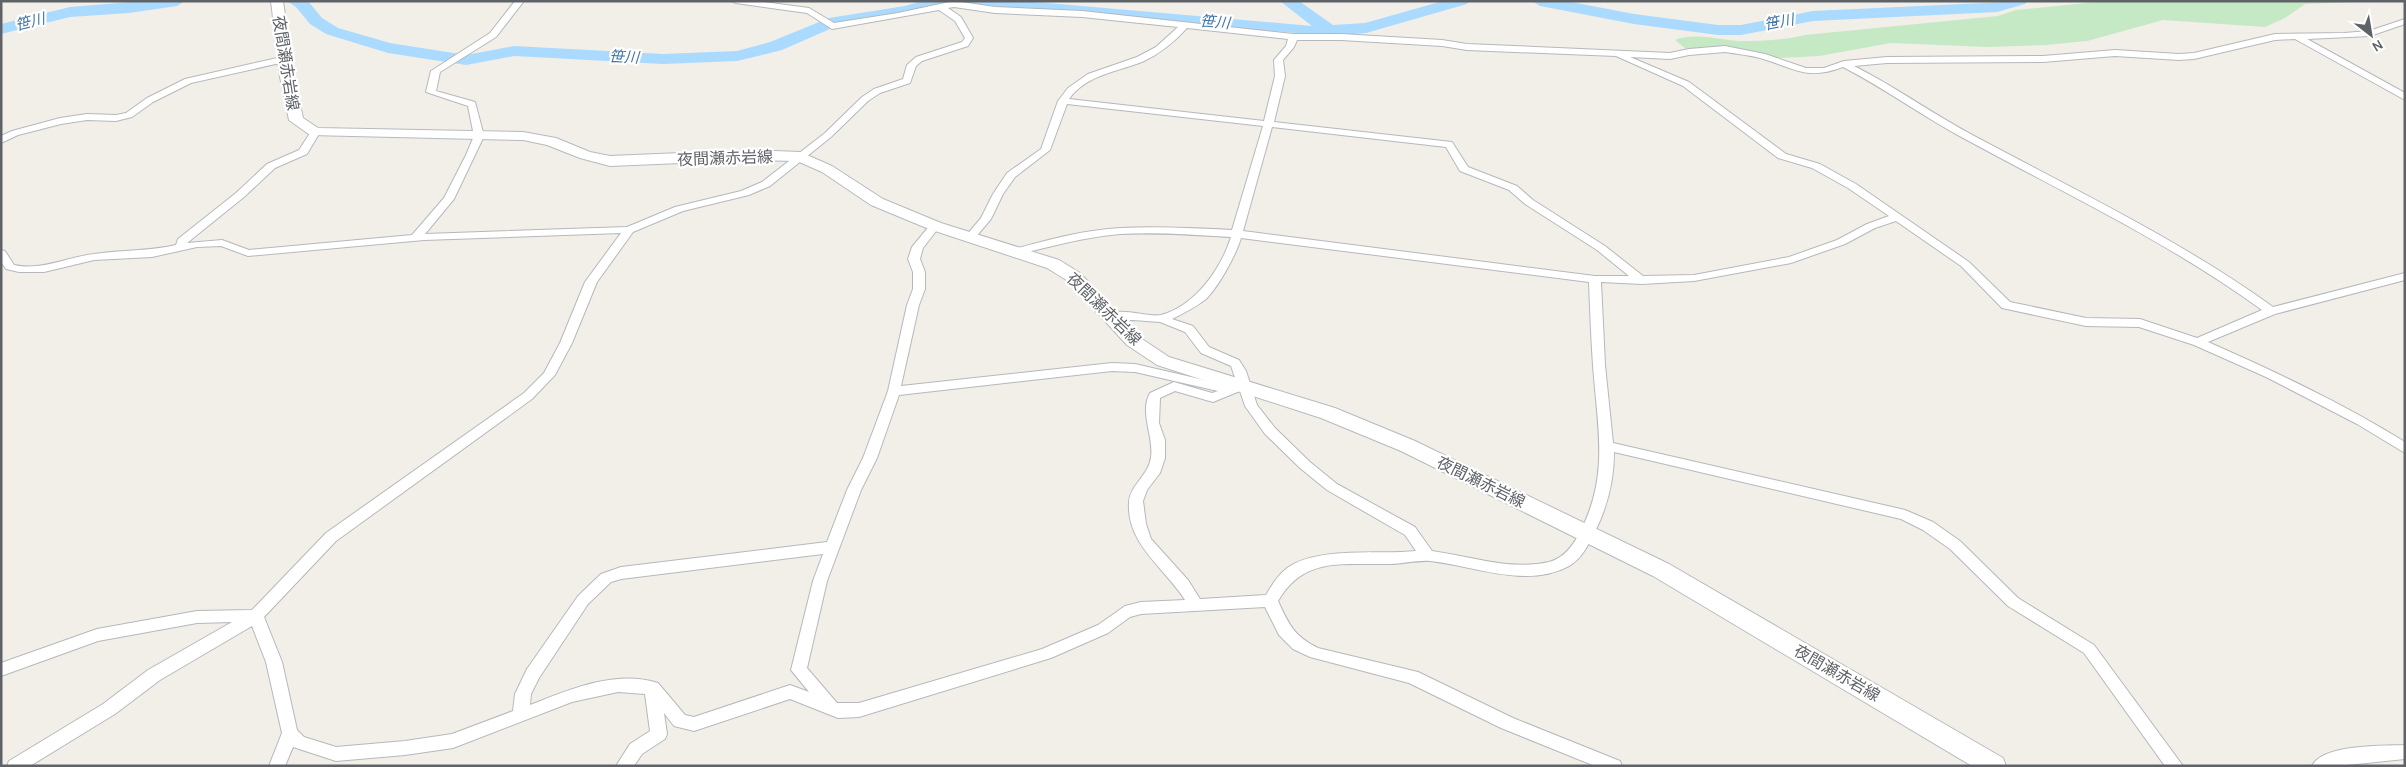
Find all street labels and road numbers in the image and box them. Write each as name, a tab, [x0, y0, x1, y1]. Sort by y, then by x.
street label: 夜間瀬赤岩線	[269, 14, 303, 112]
street label: 夜間瀬赤岩線	[677, 147, 773, 169]
street label: 夜間瀬赤岩線	[1063, 269, 1145, 349]
street label: 夜間瀬赤岩線	[1434, 452, 1528, 512]
street label: 夜間瀬赤岩線	[1791, 641, 1883, 705]

